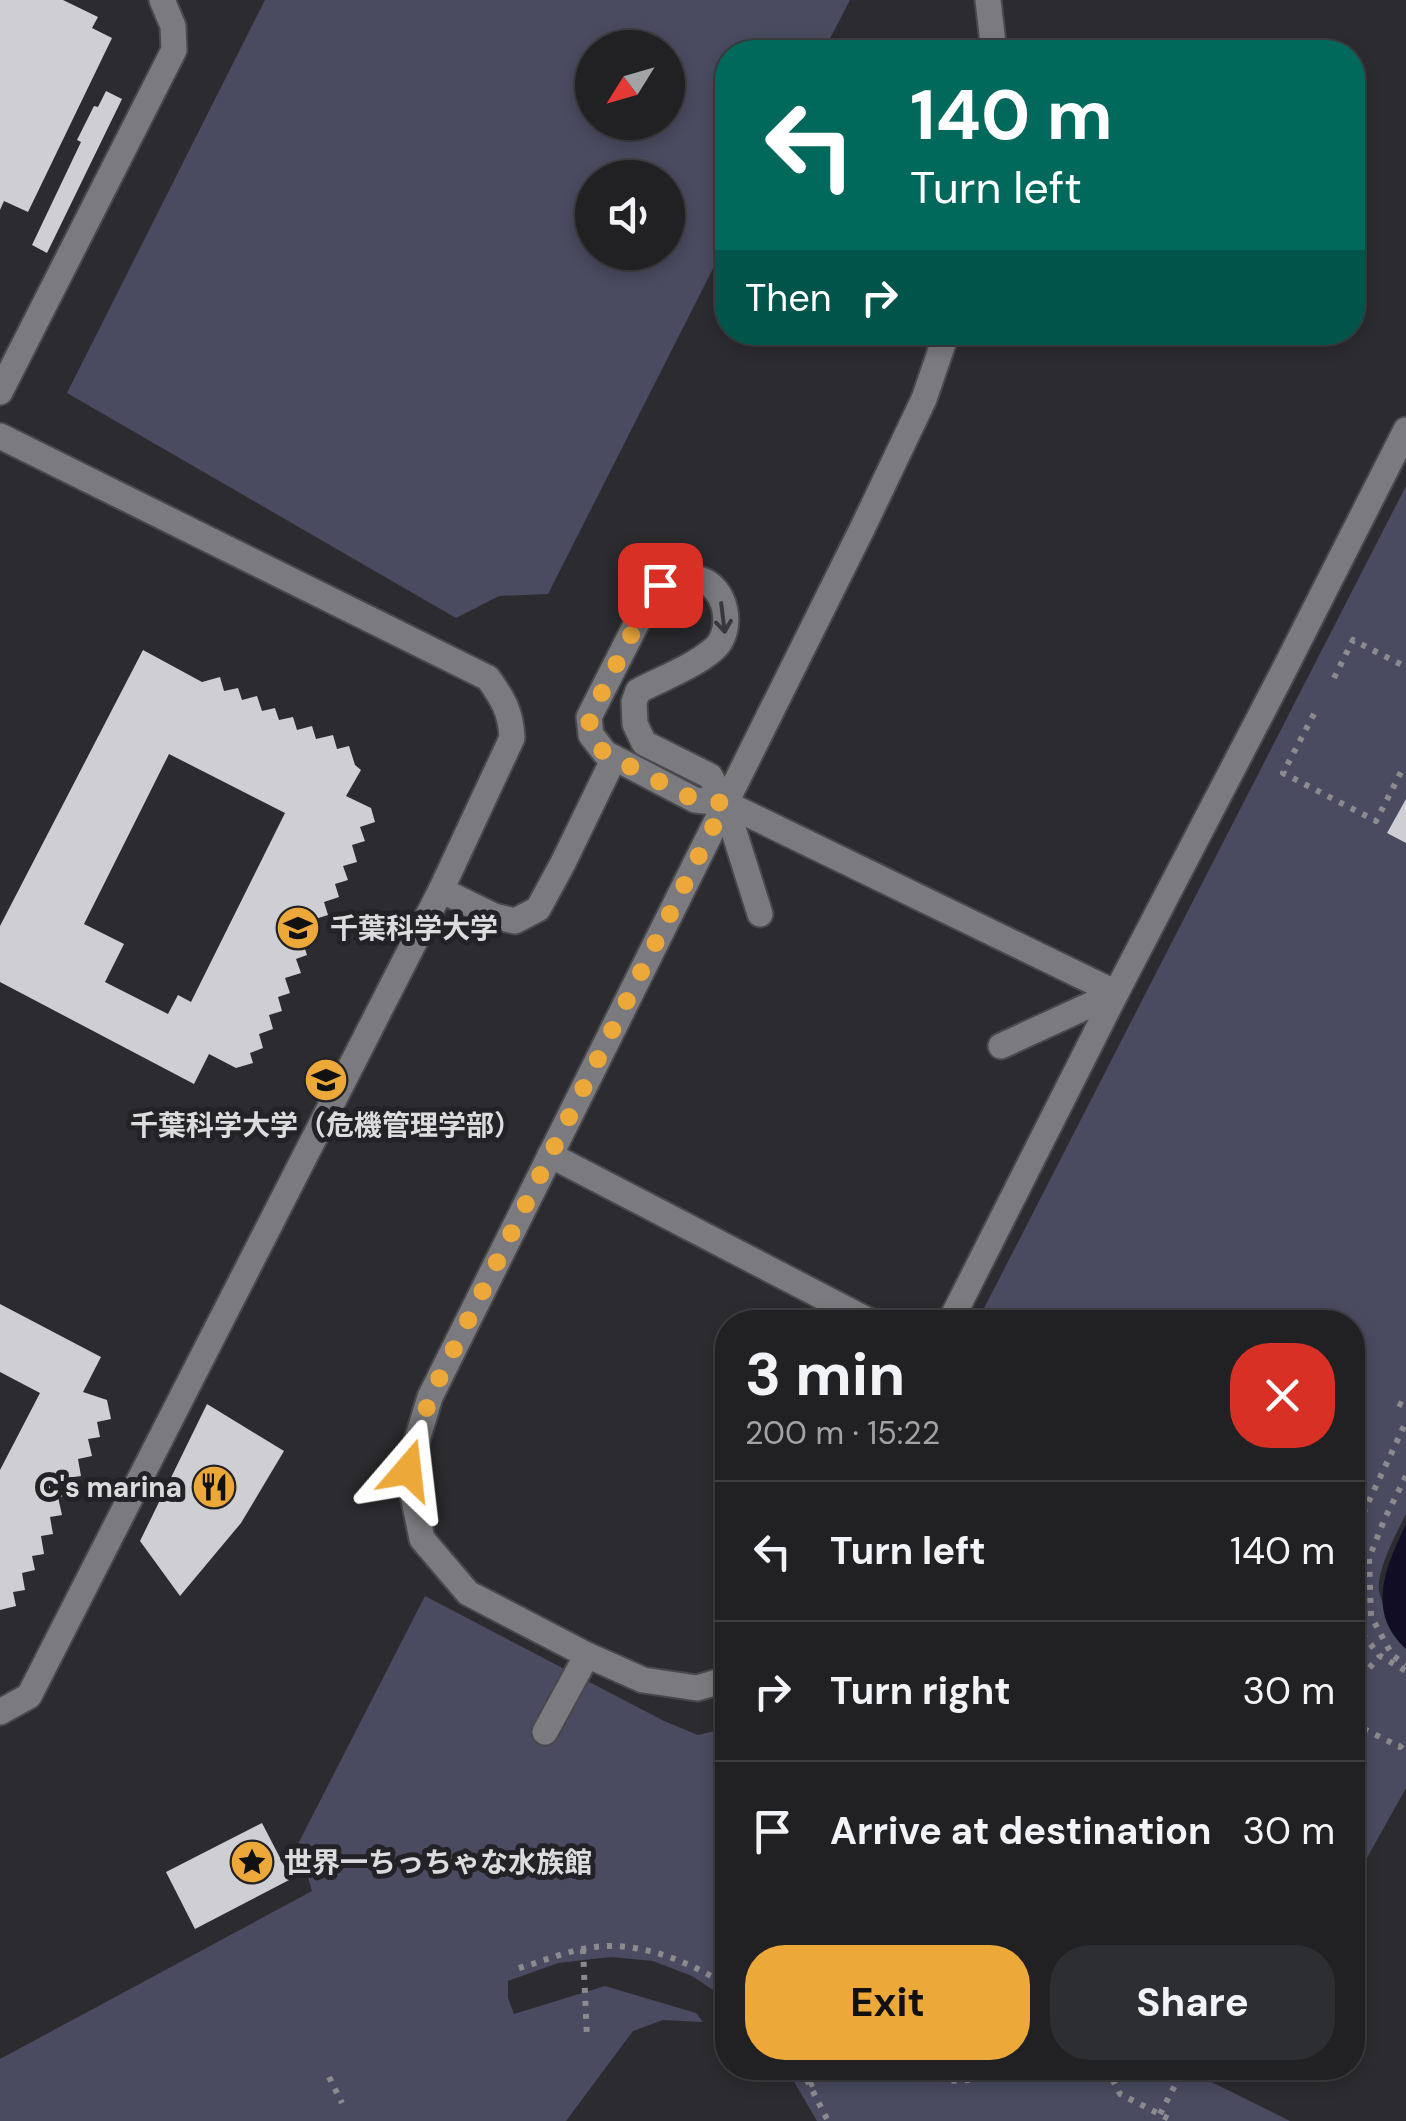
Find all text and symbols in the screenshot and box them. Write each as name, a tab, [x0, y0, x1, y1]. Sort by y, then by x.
north arrow	[575, 30, 685, 140]
map controls	[575, 30, 685, 270]
text: 140 m	[910, 70, 1113, 161]
icon: left	[745, 80, 875, 210]
text: Turn left	[910, 158, 1082, 217]
button: sound	[575, 160, 685, 270]
icon: right	[852, 270, 907, 325]
text: Then	[745, 273, 832, 323]
pin	[618, 543, 703, 628]
icon: arrive	[633, 558, 688, 613]
one-way arrow	[715, 601, 733, 634]
school or university icon: 千葉科学大学	[275, 905, 321, 951]
place label: 千葉科学大学	[330, 910, 498, 947]
school or university icon: 千葉科学大学（危機管理学部）	[303, 1057, 349, 1103]
place label: 千葉科学大学（危機管理学部）	[130, 1107, 522, 1144]
text: 3 min	[745, 1335, 905, 1414]
button: close	[1230, 1343, 1335, 1448]
text: 200 m · 15:22	[745, 1412, 940, 1454]
position arrow	[356, 1418, 460, 1522]
restaurant icon: C's marina	[191, 1464, 237, 1510]
place label: C's marina	[39, 1469, 182, 1506]
icon: left	[745, 1524, 800, 1579]
text: Turn left	[830, 1526, 986, 1576]
text: 140 m	[1230, 1526, 1335, 1576]
icon: right	[745, 1664, 800, 1719]
text: Turn right	[830, 1666, 1011, 1716]
text: 30 m	[1243, 1666, 1335, 1716]
icon: arrive	[745, 1804, 800, 1859]
text: Arrive at destination	[830, 1806, 1212, 1856]
text: 30 m	[1243, 1806, 1335, 1856]
place icon: 世界一ちっちゃな水族館	[229, 1839, 275, 1885]
place label: 世界一ちっちゃな水族館	[284, 1844, 592, 1881]
button: Exit	[745, 1945, 1030, 2060]
button: Share	[1050, 1945, 1335, 2060]

